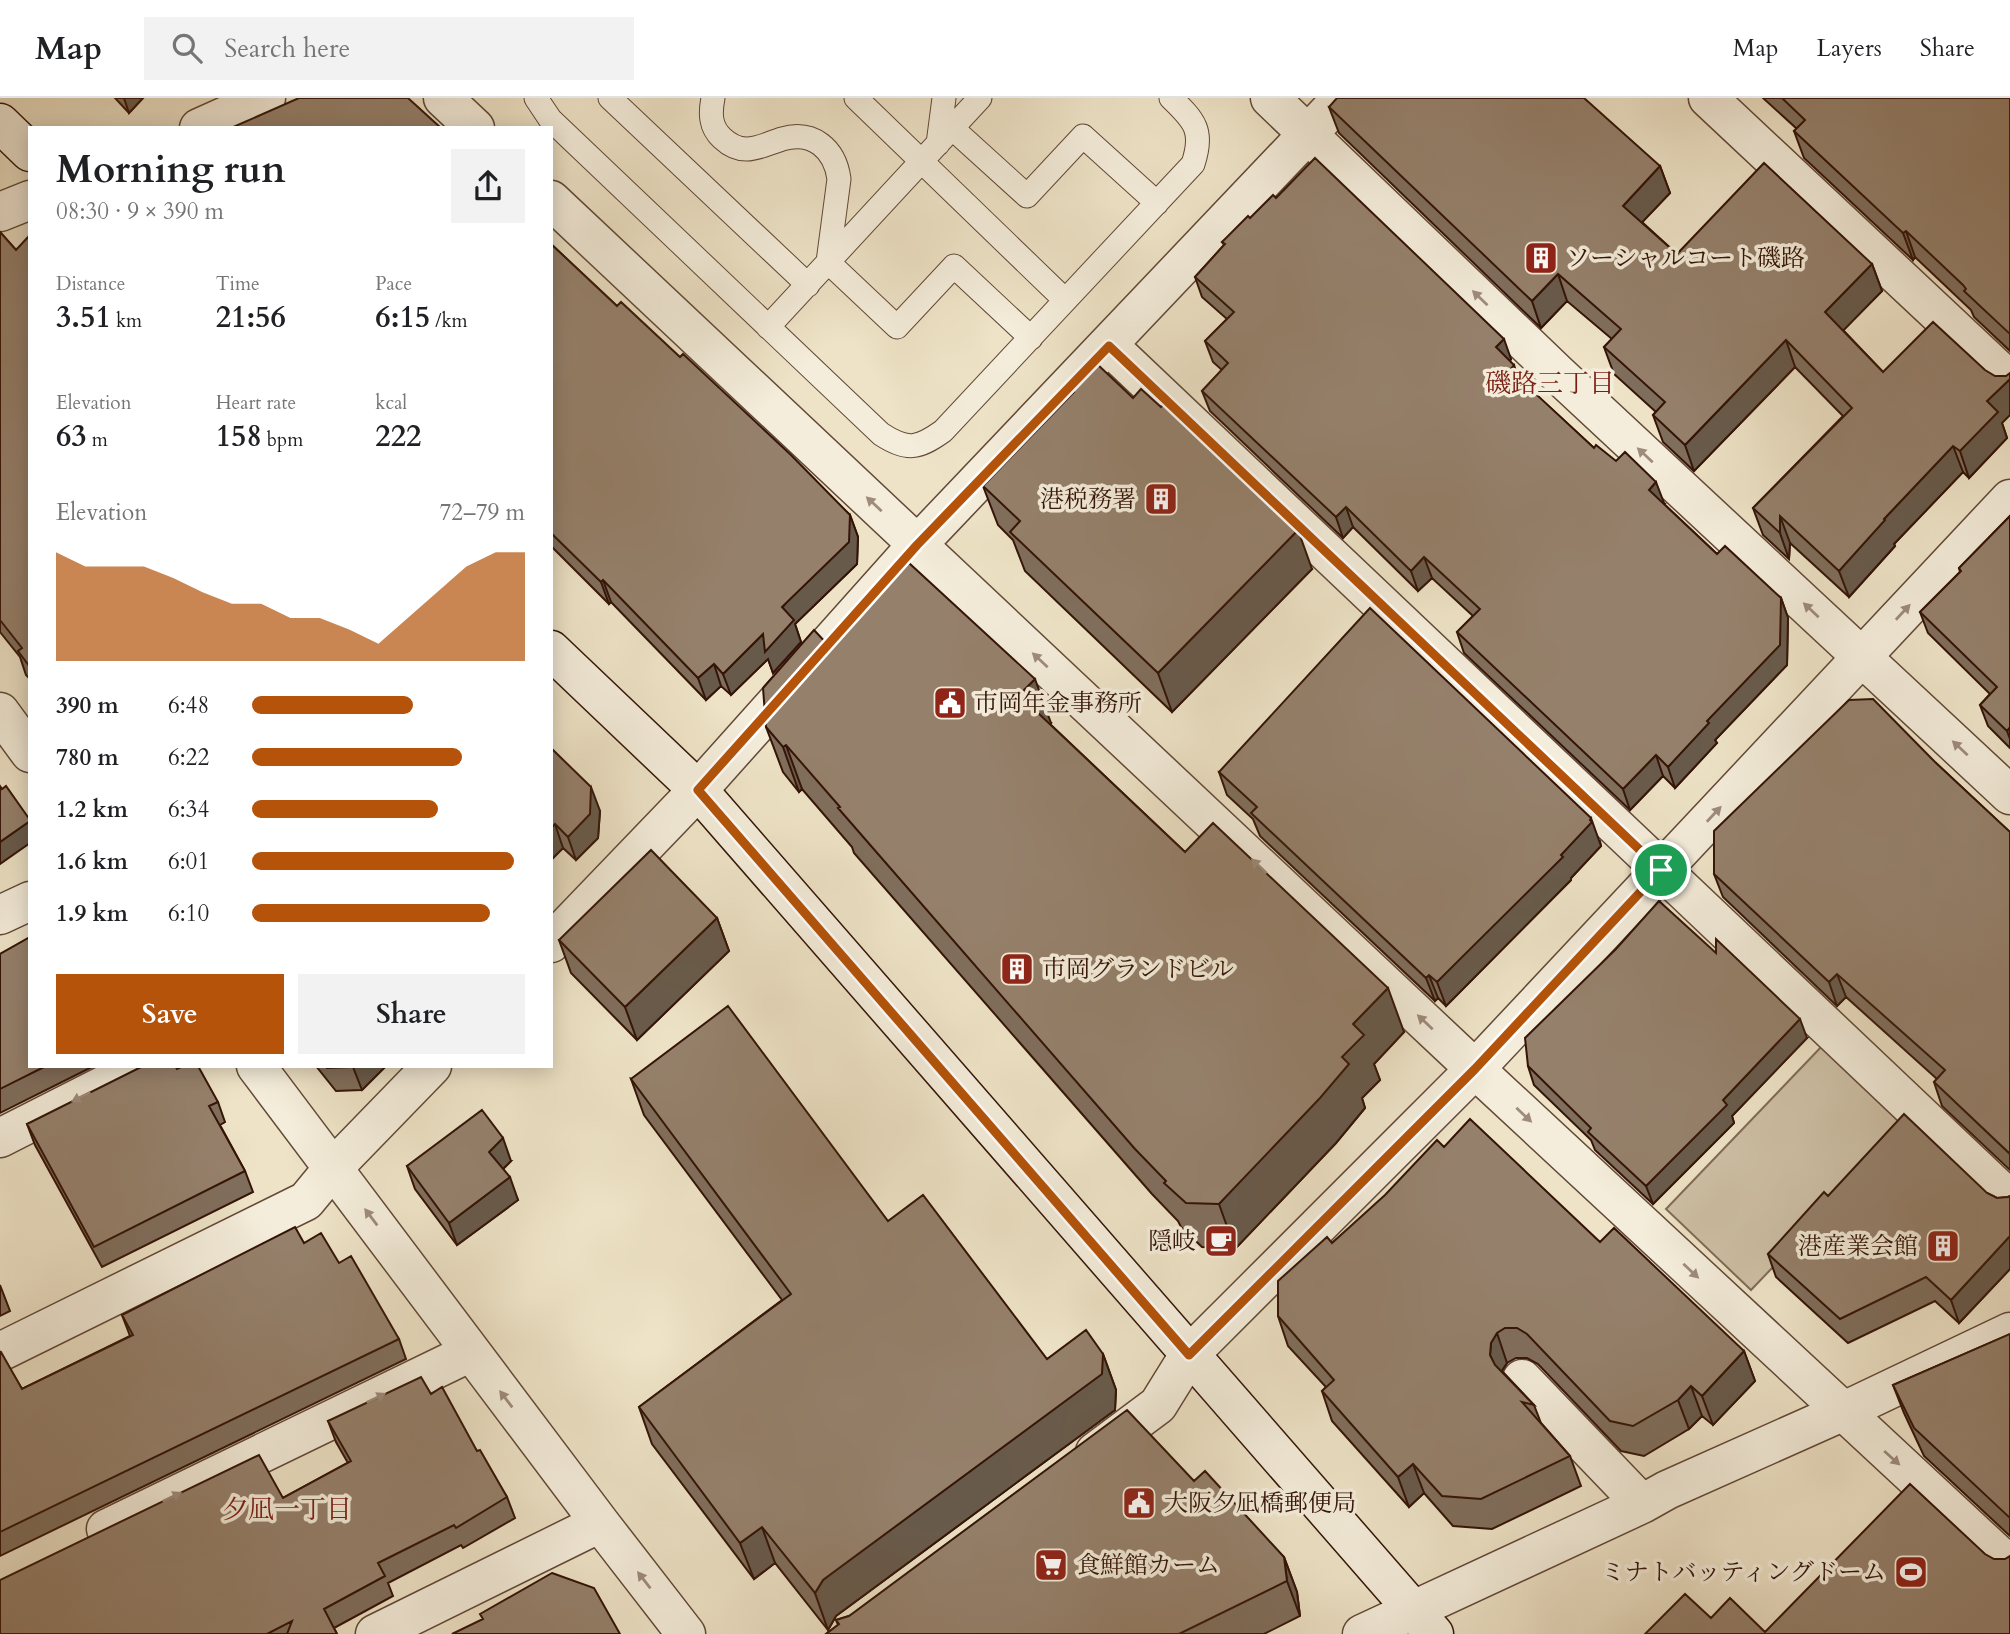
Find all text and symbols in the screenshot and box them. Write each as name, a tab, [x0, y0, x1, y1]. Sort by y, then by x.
search box	[144, 17, 634, 80]
text: Map	[35, 26, 102, 71]
icon: search	[168, 29, 206, 67]
text: Search here	[224, 31, 350, 66]
text: Map	[1733, 32, 1779, 65]
text: Layers	[1817, 32, 1882, 65]
text: Share	[1920, 32, 1975, 65]
text: Morning run	[56, 144, 286, 196]
button: share	[451, 149, 525, 223]
text: 08:30 · 9 × 390 m	[56, 196, 224, 227]
building icon: ソーシャルコート磯路	[1522, 239, 1560, 277]
place label: ソーシャルコート磯路	[1566, 242, 1805, 275]
text: Distance	[56, 271, 125, 297]
text: Time	[216, 271, 260, 297]
text: Pace	[375, 271, 412, 297]
one-way arrow	[1471, 290, 1488, 307]
text: 3.51	[56, 297, 111, 338]
text: 21:56	[216, 297, 286, 338]
text: 6:15	[375, 297, 430, 338]
text: km	[111, 308, 142, 334]
text: /km	[430, 308, 468, 334]
district label: 磯路三丁目	[1485, 366, 1615, 401]
text: Elevation	[56, 390, 131, 416]
text: Heart rate	[216, 390, 296, 416]
text: kcal	[375, 390, 407, 416]
text: 63	[56, 416, 87, 457]
text: 158	[216, 416, 262, 457]
text: 222	[375, 416, 421, 457]
text: m	[87, 427, 108, 453]
text: bpm	[262, 427, 303, 453]
one-way arrow	[1637, 447, 1654, 463]
building icon: 港税務署	[1142, 480, 1180, 518]
place label: 港税務署	[1040, 483, 1136, 516]
one-way arrow	[865, 496, 883, 512]
text: Elevation	[56, 497, 147, 528]
text: 72–79 m	[440, 497, 525, 528]
one-way arrow	[1803, 602, 1820, 618]
one-way arrow	[1895, 603, 1911, 621]
one-way arrow	[1031, 652, 1049, 668]
public building icon: 市岡年金事務所	[931, 684, 969, 722]
place label: 市岡年金事務所	[974, 687, 1142, 720]
text: 390 m	[56, 690, 119, 721]
text: 6:48	[168, 690, 209, 721]
one-way arrow	[1952, 741, 1969, 757]
text: 780 m	[56, 742, 119, 773]
text: 6:22	[168, 742, 209, 773]
text: 1.2 km	[56, 794, 128, 825]
text: 6:34	[168, 794, 209, 825]
one-way arrow	[1706, 805, 1722, 823]
pin	[1631, 840, 1691, 900]
text: 1.6 km	[56, 846, 128, 877]
text: 6:01	[168, 846, 209, 877]
icon: arrive	[1642, 851, 1680, 889]
one-way arrow	[1250, 858, 1268, 874]
text: 1.9 km	[56, 898, 128, 929]
text: 6:10	[168, 898, 209, 929]
building icon: 市岡グランドビル	[998, 950, 1036, 988]
place label: 市岡グランドビル	[1042, 953, 1234, 986]
button: Save	[56, 974, 284, 1054]
button: Share	[298, 974, 525, 1054]
one-way arrow	[1416, 1014, 1434, 1030]
one-way arrow	[71, 1091, 91, 1102]
one-way arrow	[1515, 1107, 1532, 1123]
one-way arrow	[364, 1208, 378, 1226]
cafe icon: 隠岐	[1202, 1222, 1240, 1260]
place label: 隠岐	[1148, 1225, 1196, 1258]
building icon: 港産業会館	[1924, 1227, 1962, 1265]
place label: 港産業会館	[1798, 1230, 1918, 1263]
one-way arrow	[1682, 1262, 1699, 1278]
one-way arrow	[500, 1390, 514, 1408]
one-way arrow	[366, 1392, 386, 1404]
one-way arrow	[1883, 1449, 1900, 1465]
public building icon: 大阪夕凪橋郵便局	[1120, 1484, 1158, 1522]
place label: 大阪夕凪橋郵便局	[1164, 1487, 1356, 1520]
one-way arrow	[162, 1492, 182, 1503]
district label: 夕凪一丁目	[222, 1492, 352, 1527]
supermarket icon: 食鮮館カーム	[1032, 1546, 1070, 1584]
place label: 食鮮館カーム	[1076, 1549, 1220, 1582]
sports icon: ミナトバッティングドーム	[1892, 1553, 1930, 1591]
place label: ミナトバッティングドーム	[1601, 1556, 1886, 1589]
one-way arrow	[637, 1572, 652, 1590]

